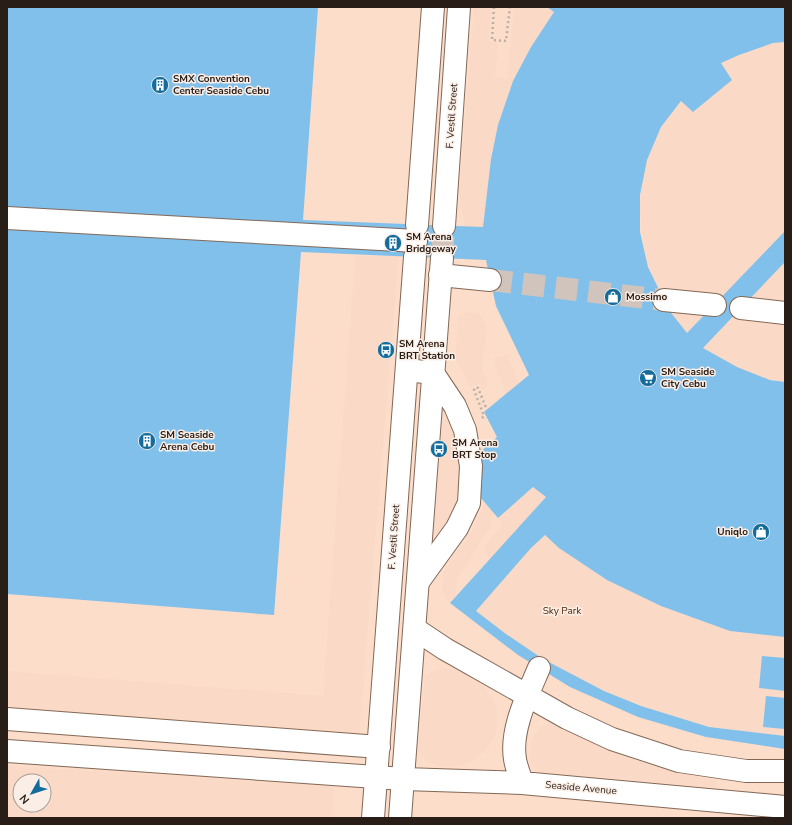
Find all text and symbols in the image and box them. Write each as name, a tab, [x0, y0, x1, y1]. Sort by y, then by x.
place label: SMX Convention Center Seaside Cebu	[173, 72, 269, 98]
building icon: SMX Convention Center Seaside Cebu	[150, 75, 170, 95]
street label: F. Vestil Street	[443, 83, 461, 149]
place label: SM Arena Bridgeway	[406, 230, 457, 256]
building icon: SM Arena Bridgeway	[383, 233, 403, 253]
shop icon: Mossimo	[603, 287, 623, 307]
place label: Mossimo	[626, 290, 668, 304]
place label: SM Arena BRT Station	[399, 337, 455, 363]
bus stop icon: SM Arena BRT Station	[376, 340, 396, 360]
place label: SM Seaside City Cebu	[661, 365, 715, 391]
supermarket icon: SM Seaside City Cebu	[638, 368, 658, 388]
place label: SM Seaside Arena Cebu	[160, 428, 215, 454]
building icon: SM Seaside Arena Cebu	[137, 431, 157, 451]
place label: SM Arena BRT Stop	[452, 436, 498, 462]
bus stop icon: SM Arena BRT Stop	[429, 439, 449, 459]
street label: F. Vestil Street	[385, 504, 403, 570]
shop icon: Uniqlo	[751, 522, 771, 542]
place label: Uniqlo	[717, 525, 748, 539]
park label: Sky Park	[543, 604, 582, 618]
north arrow	[12, 773, 52, 813]
street label: Seaside Avenue	[545, 778, 617, 798]
text: N	[16, 791, 33, 807]

